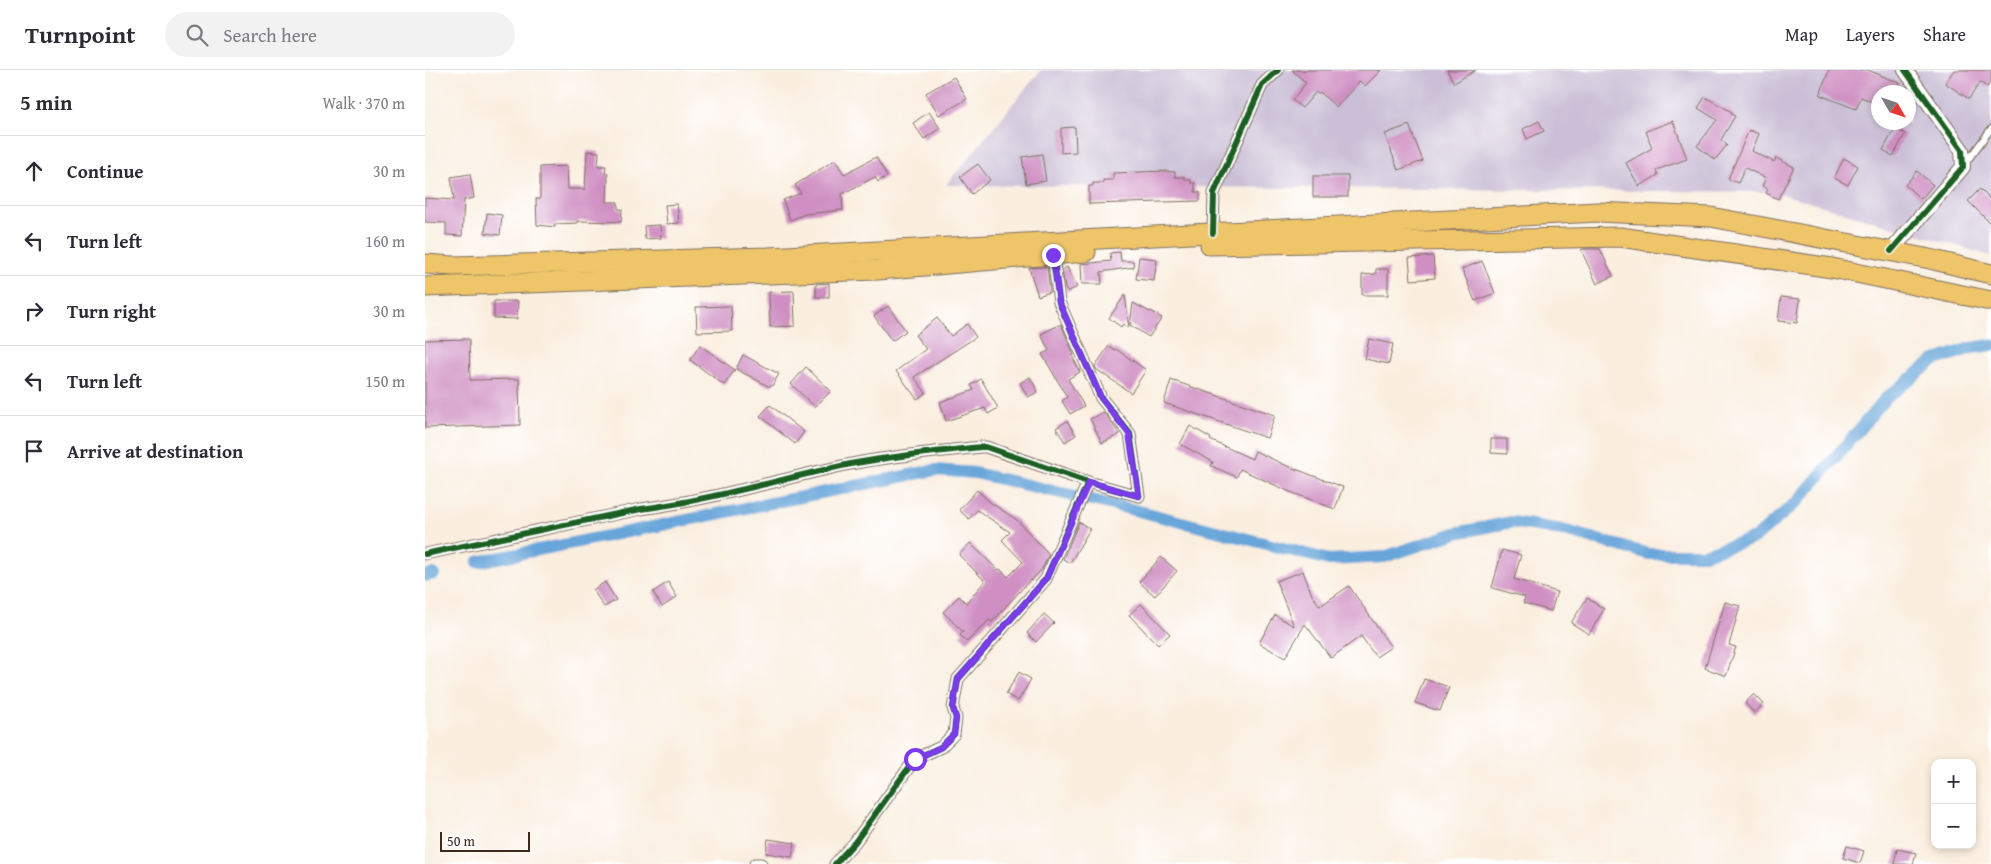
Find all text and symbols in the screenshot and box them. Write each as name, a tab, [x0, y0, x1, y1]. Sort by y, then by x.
search box	[165, 12, 515, 57]
text: Turnpoint	[25, 17, 135, 52]
icon: search	[183, 21, 211, 49]
text: Search here	[223, 21, 317, 49]
text: Map	[1785, 21, 1818, 48]
text: Layers	[1846, 21, 1895, 48]
text: Share	[1923, 21, 1966, 48]
north arrow	[1871, 85, 1916, 130]
text: 5 min	[20, 87, 72, 118]
text: Walk · 370 m	[322, 91, 405, 115]
icon: ahead	[20, 157, 48, 185]
text: Continue	[67, 157, 144, 185]
text: 30 m	[373, 159, 405, 183]
icon: left	[20, 227, 48, 255]
text: Turn left	[67, 227, 142, 255]
text: 160 m	[365, 229, 405, 253]
route end	[1042, 244, 1065, 267]
icon: right	[20, 297, 48, 325]
text: Turn right	[67, 297, 156, 325]
text: 30 m	[373, 299, 405, 323]
icon: left	[20, 367, 48, 395]
text: Turn left	[67, 367, 142, 395]
text: 150 m	[365, 369, 405, 393]
icon: arrive	[20, 437, 48, 465]
text: Arrive at destination	[67, 437, 243, 465]
route start	[904, 748, 927, 771]
map controls	[1931, 759, 1976, 849]
button: +	[1931, 759, 1976, 804]
button: −	[1931, 804, 1976, 849]
scale bar	[440, 829, 530, 852]
text: 50 m	[447, 831, 475, 851]

